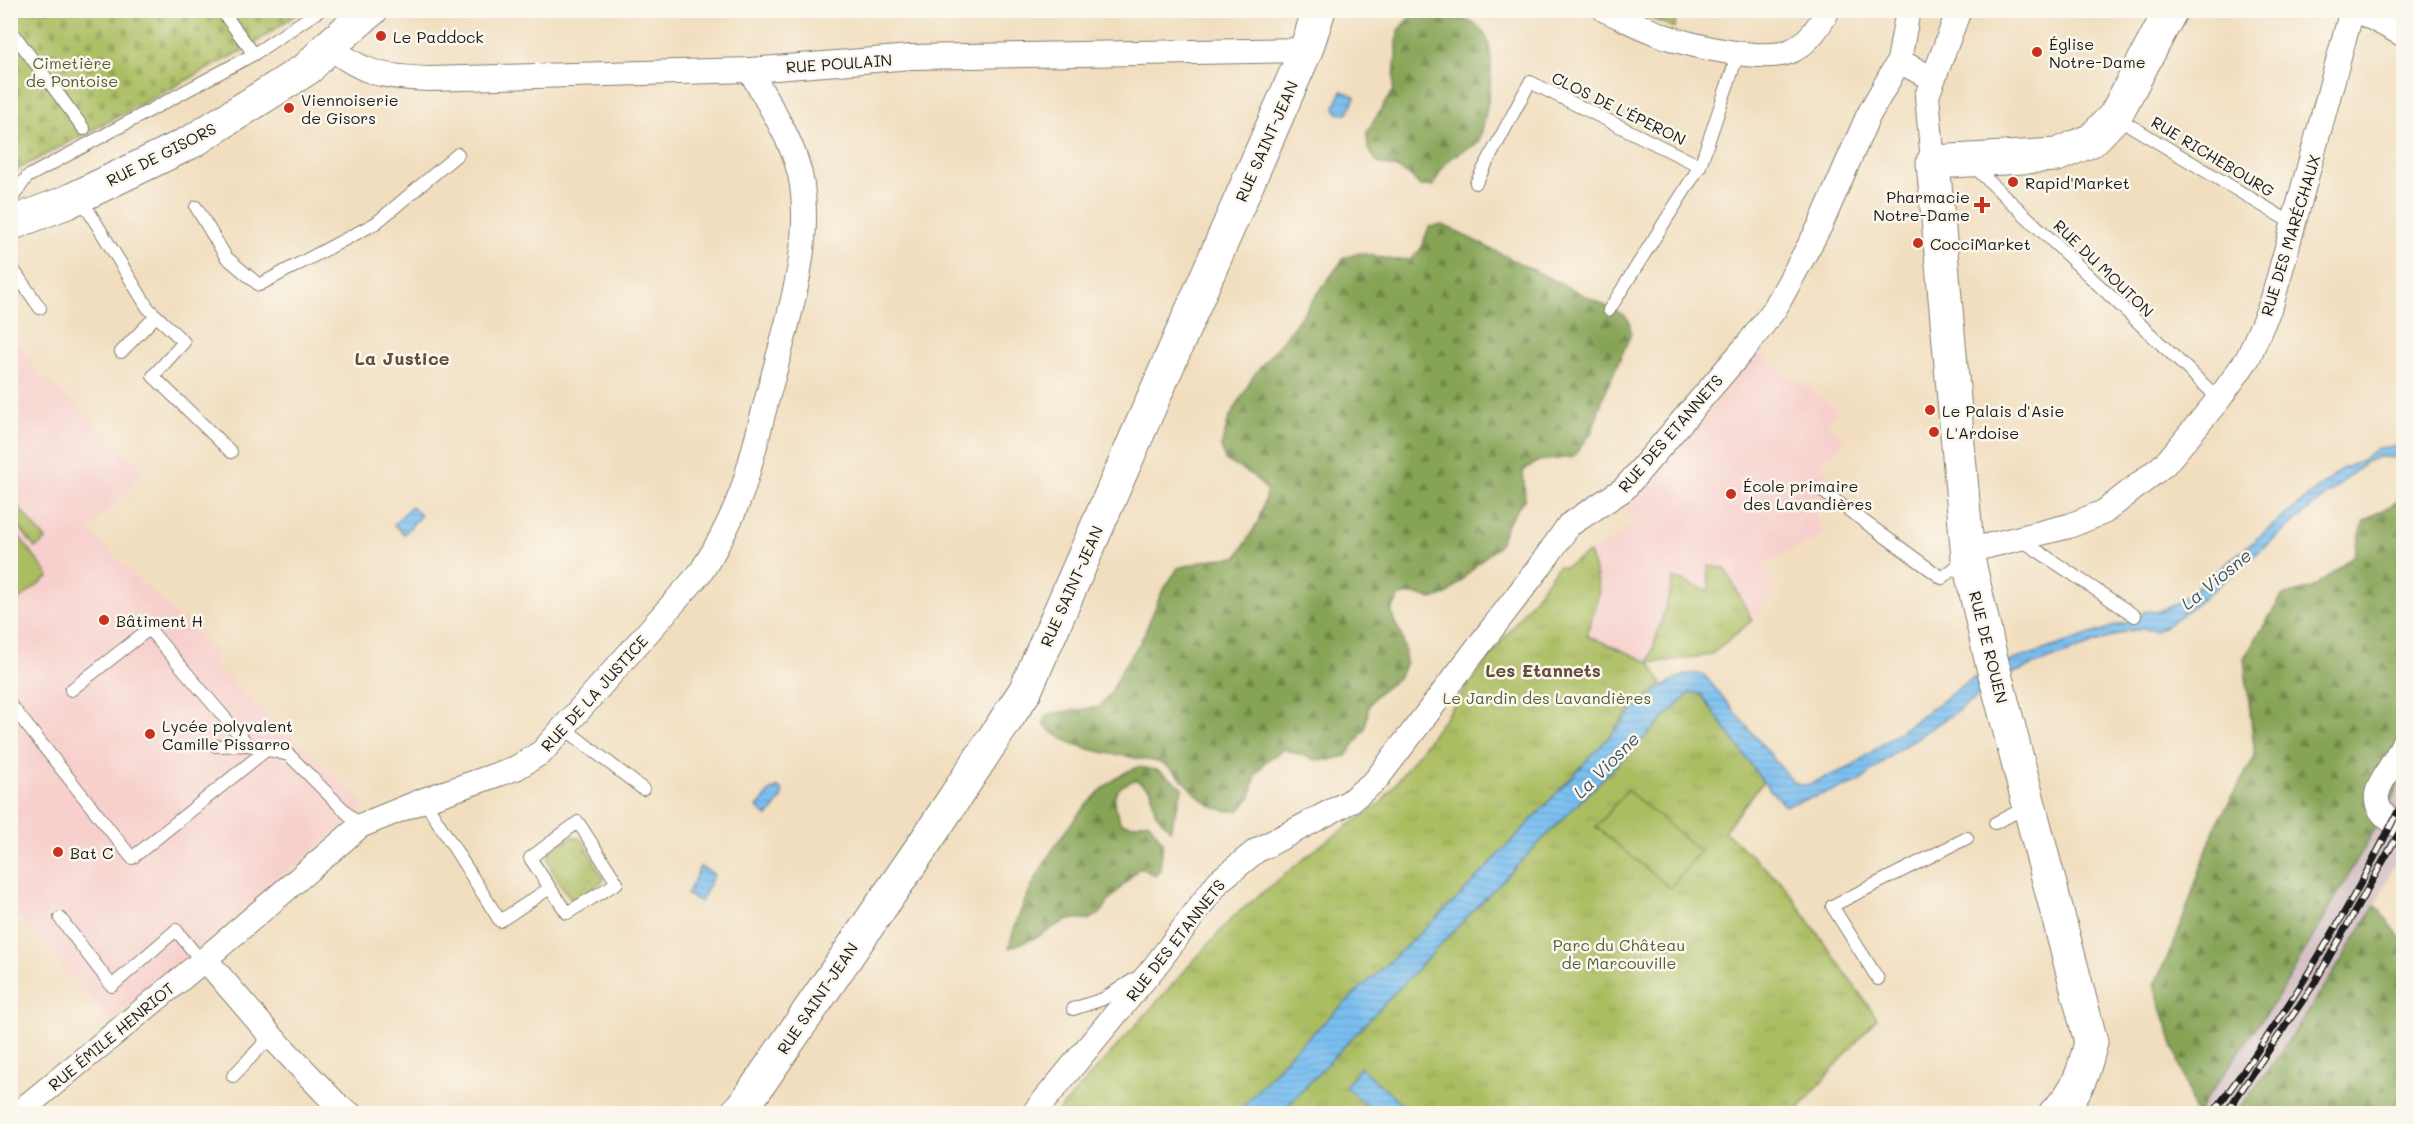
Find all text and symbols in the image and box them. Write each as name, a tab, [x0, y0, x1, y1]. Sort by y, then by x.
place label: Le Paddock	[393, 26, 484, 47]
marker: Le Paddock	[374, 29, 388, 43]
place label: Église Notre-Dame	[2049, 33, 2146, 72]
marker: Église Notre-Dame	[2030, 45, 2044, 59]
street label: RUE POULAIN	[785, 49, 893, 77]
park label: Cimetière de Pontoise	[26, 52, 118, 91]
street label: CLOS DE L'ÉPERON	[1548, 66, 1690, 150]
street label: RUE SAINT-JEAN	[1230, 77, 1302, 205]
place label: Viennoiserie de Gisors	[301, 89, 399, 128]
marker: Viennoiserie de Gisors	[282, 101, 296, 115]
street label: RUE RICHEBOURG	[2148, 111, 2278, 201]
street label: RUE DE GISORS	[103, 117, 219, 191]
street label: RUE DES MARÉCHAUX	[2255, 152, 2325, 318]
place label: Rapid'Market	[2025, 172, 2130, 193]
marker: Rapid'Market	[2006, 175, 2020, 189]
place label: Pharmacie Notre-Dame	[1873, 186, 1970, 225]
marker: Pharmacie Notre-Dame	[1975, 198, 1989, 212]
street label: RUE DU MOUTON	[2049, 215, 2159, 321]
place label: CocciMarket	[1930, 233, 2031, 254]
marker: CocciMarket	[1911, 236, 1925, 250]
district label: La Justice	[355, 346, 450, 370]
street label: RUE DES ETANNETS	[1613, 370, 1727, 496]
place label: Le Palais d'Asie	[1942, 400, 2064, 421]
marker: Le Palais d'Asie	[1923, 403, 1937, 417]
place label: L'Ardoise	[1946, 422, 2019, 443]
marker: L'Ardoise	[1927, 425, 1941, 439]
place label: École primaire des Lavandières	[1743, 475, 1872, 514]
marker: École primaire des Lavandières	[1724, 487, 1738, 501]
street label: RUE SAINT-JEAN	[1035, 522, 1107, 650]
water label: La Viosne	[2176, 543, 2256, 615]
street label: RUE DE ROUEN	[1965, 589, 2013, 705]
place label: Bâtiment H	[116, 610, 203, 631]
marker: Bâtiment H	[97, 613, 111, 627]
street label: RUE DE LA JUSTICE	[536, 630, 652, 756]
district label: Les Etannets	[1485, 658, 1601, 682]
park label: Le Jardin des Lavandières	[1443, 687, 1651, 708]
place label: Lycée polyvalent Camille Pissarro	[162, 715, 293, 754]
marker: Lycée polyvalent Camille Pissarro	[143, 727, 157, 741]
water label: La Viosne	[1568, 727, 1644, 803]
place label: Bat C	[70, 842, 114, 863]
marker: Bat C	[51, 845, 65, 859]
street label: RUE DES ETANNETS	[1121, 875, 1229, 1005]
park label: Parc du Château de Marcouville	[1553, 934, 1685, 973]
street label: RUE SAINT-JEAN	[772, 938, 862, 1058]
street label: RUE ÉMILE HENRIOT	[44, 977, 178, 1095]

